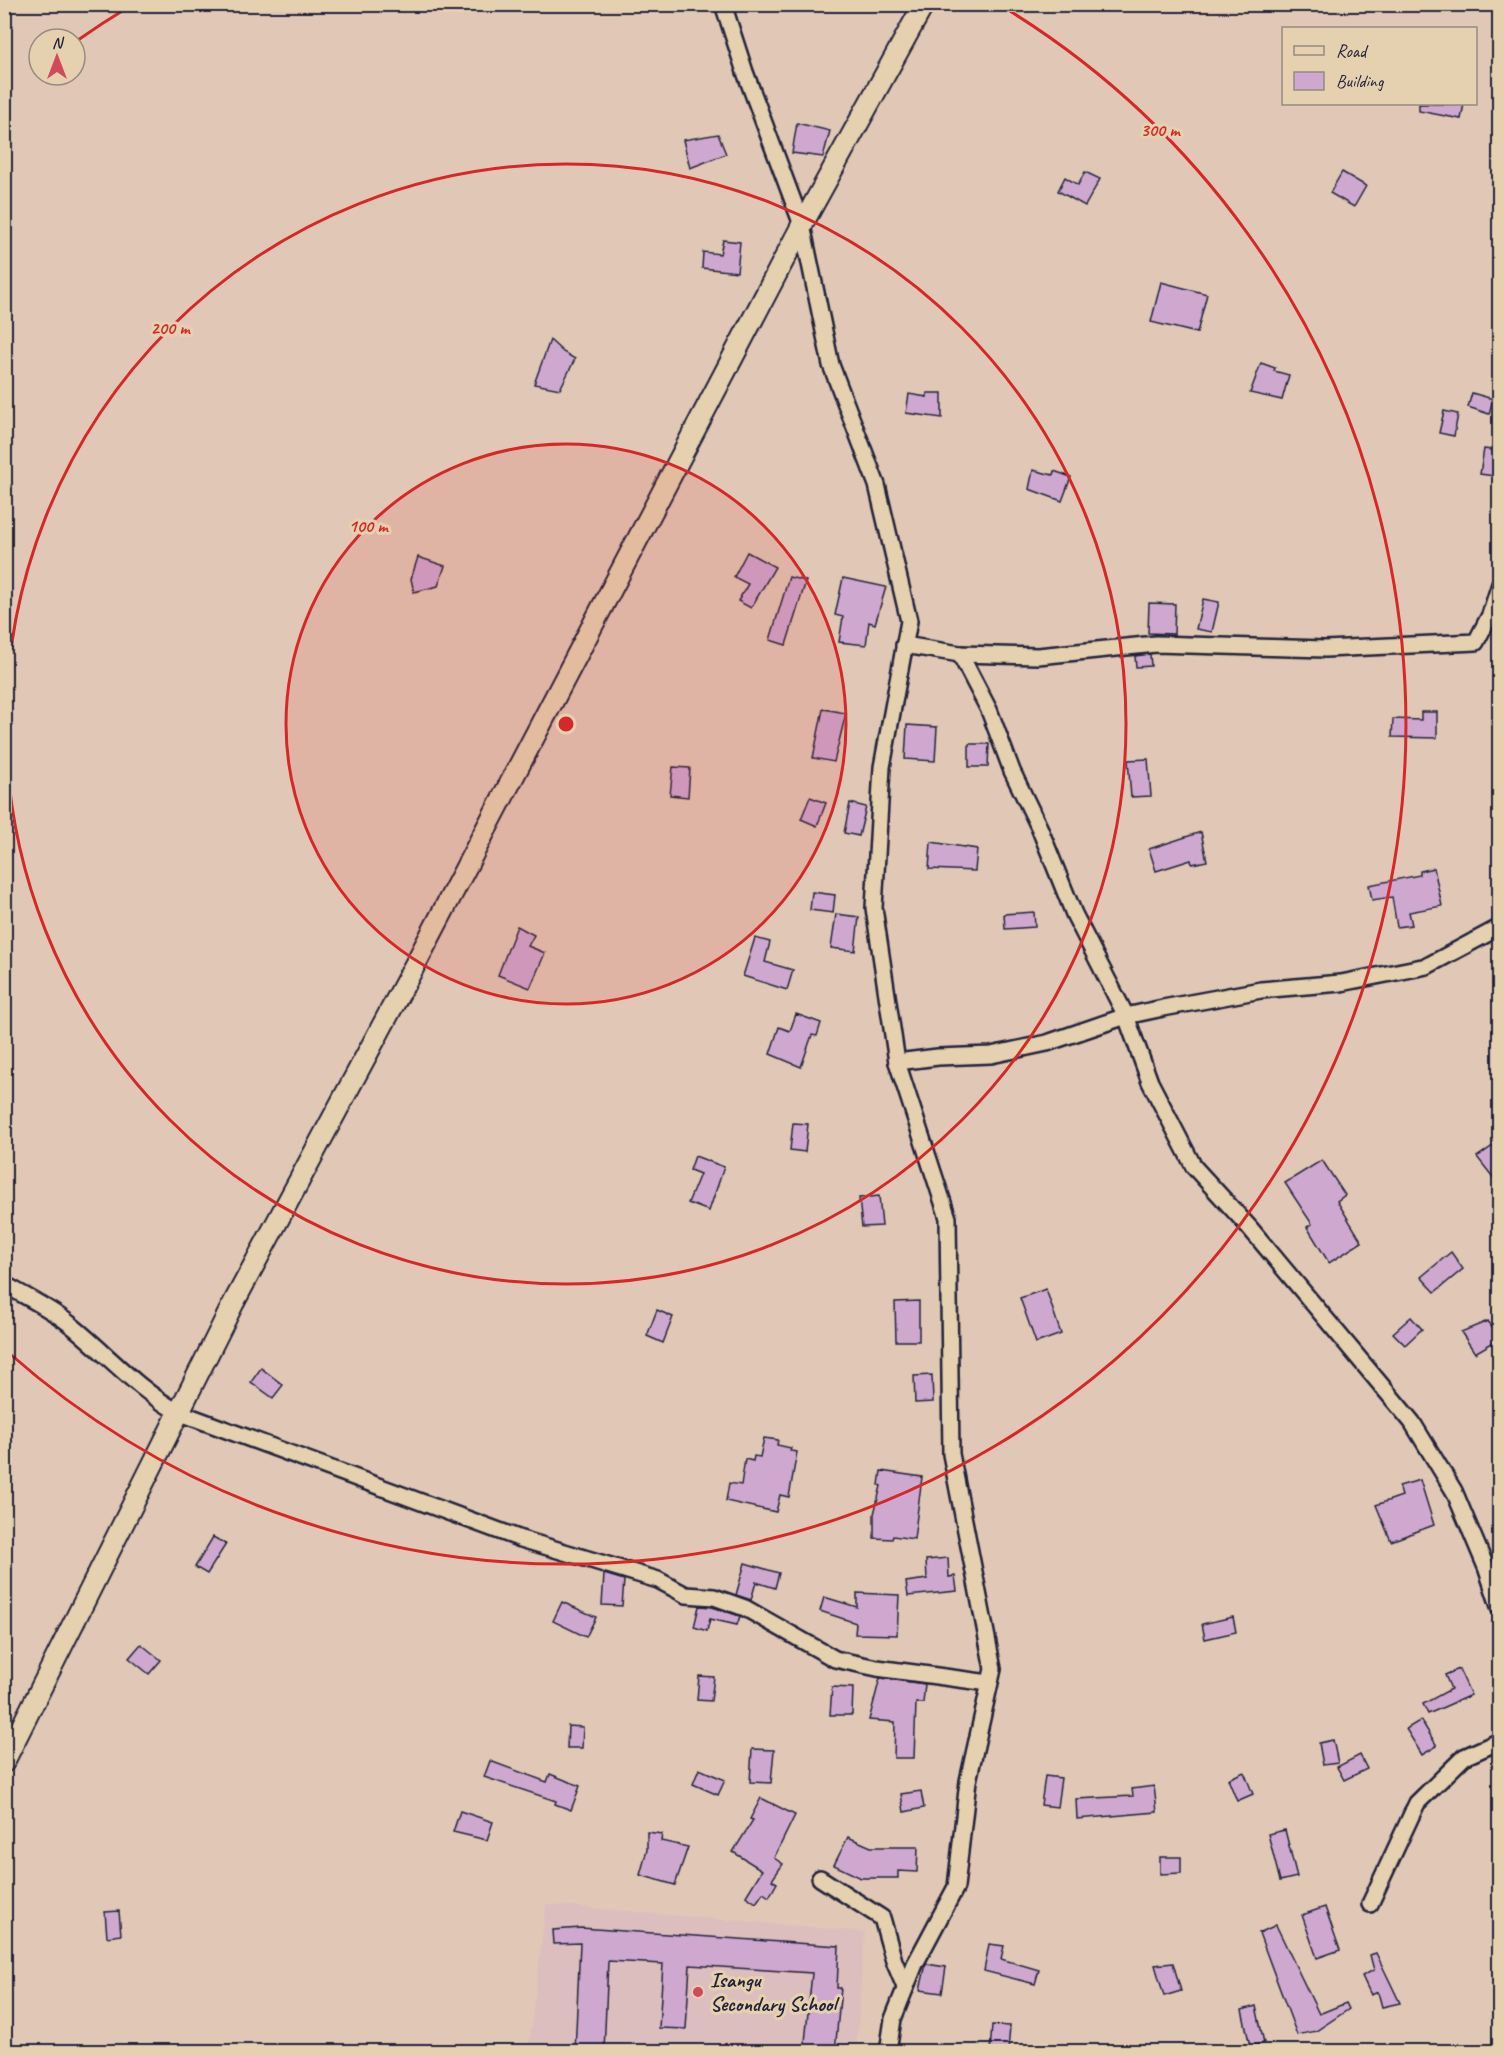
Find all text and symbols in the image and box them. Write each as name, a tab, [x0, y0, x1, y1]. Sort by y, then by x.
north arrow	[27, 27, 87, 87]
legend	[1282, 27, 1477, 105]
text: N	[52, 33, 65, 53]
text: Road	[1336, 40, 1369, 62]
text: Building	[1336, 70, 1385, 92]
text: 300 m	[1141, 119, 1181, 141]
text: 200 m	[151, 317, 191, 339]
text: 100 m	[349, 515, 389, 537]
centre of rings	[556, 714, 576, 734]
place label: Isangu Secondary School	[710, 1967, 840, 2018]
marker: Isangu Secondary School	[691, 1985, 705, 1999]

